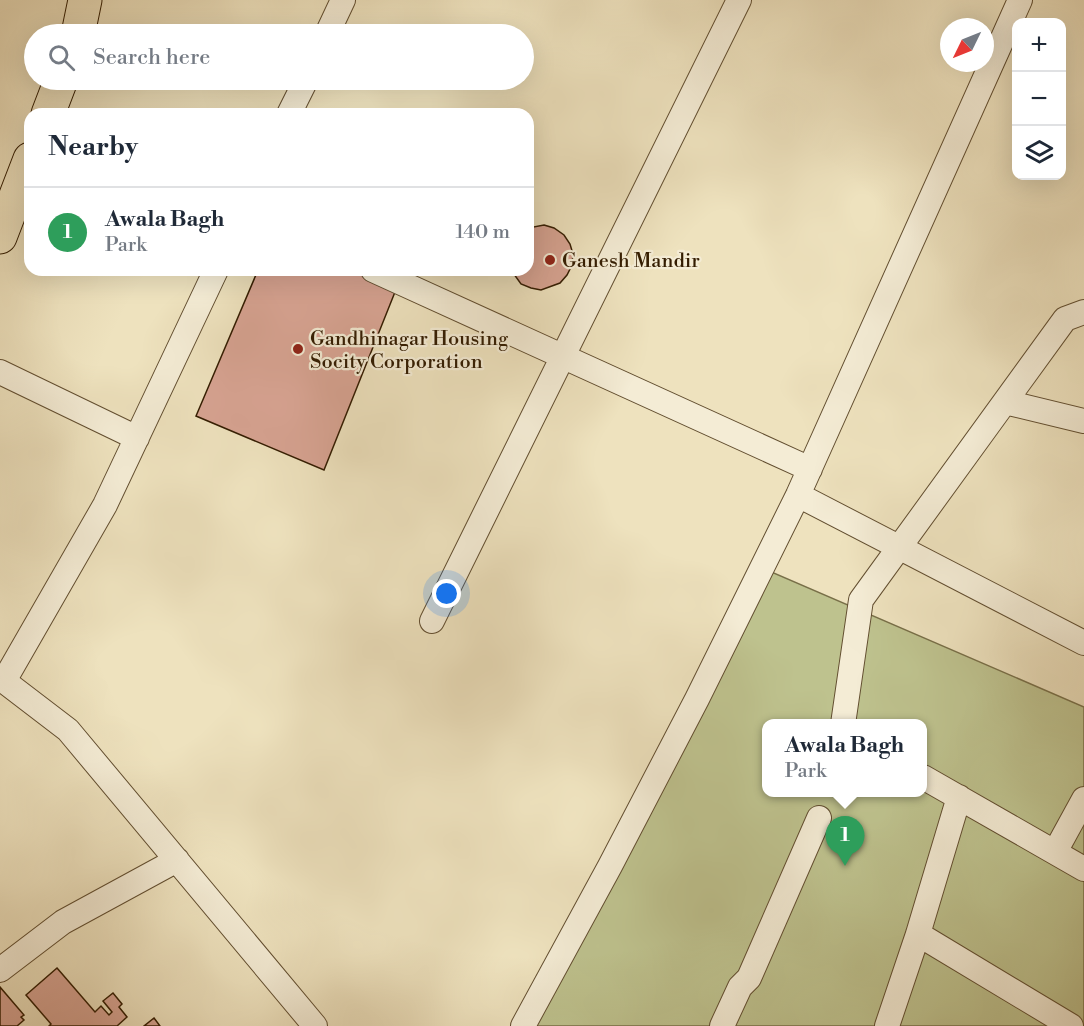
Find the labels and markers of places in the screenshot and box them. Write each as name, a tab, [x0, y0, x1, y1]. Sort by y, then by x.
place label: Ganesh Mandir	[562, 249, 700, 274]
marker: Ganesh Mandir	[543, 253, 557, 267]
place label: Gandhinagar Housing Socity Corporation	[310, 327, 509, 375]
marker: Gandhinagar Housing Socity Corporation	[291, 342, 305, 356]
pin: 1	[826, 816, 864, 866]

